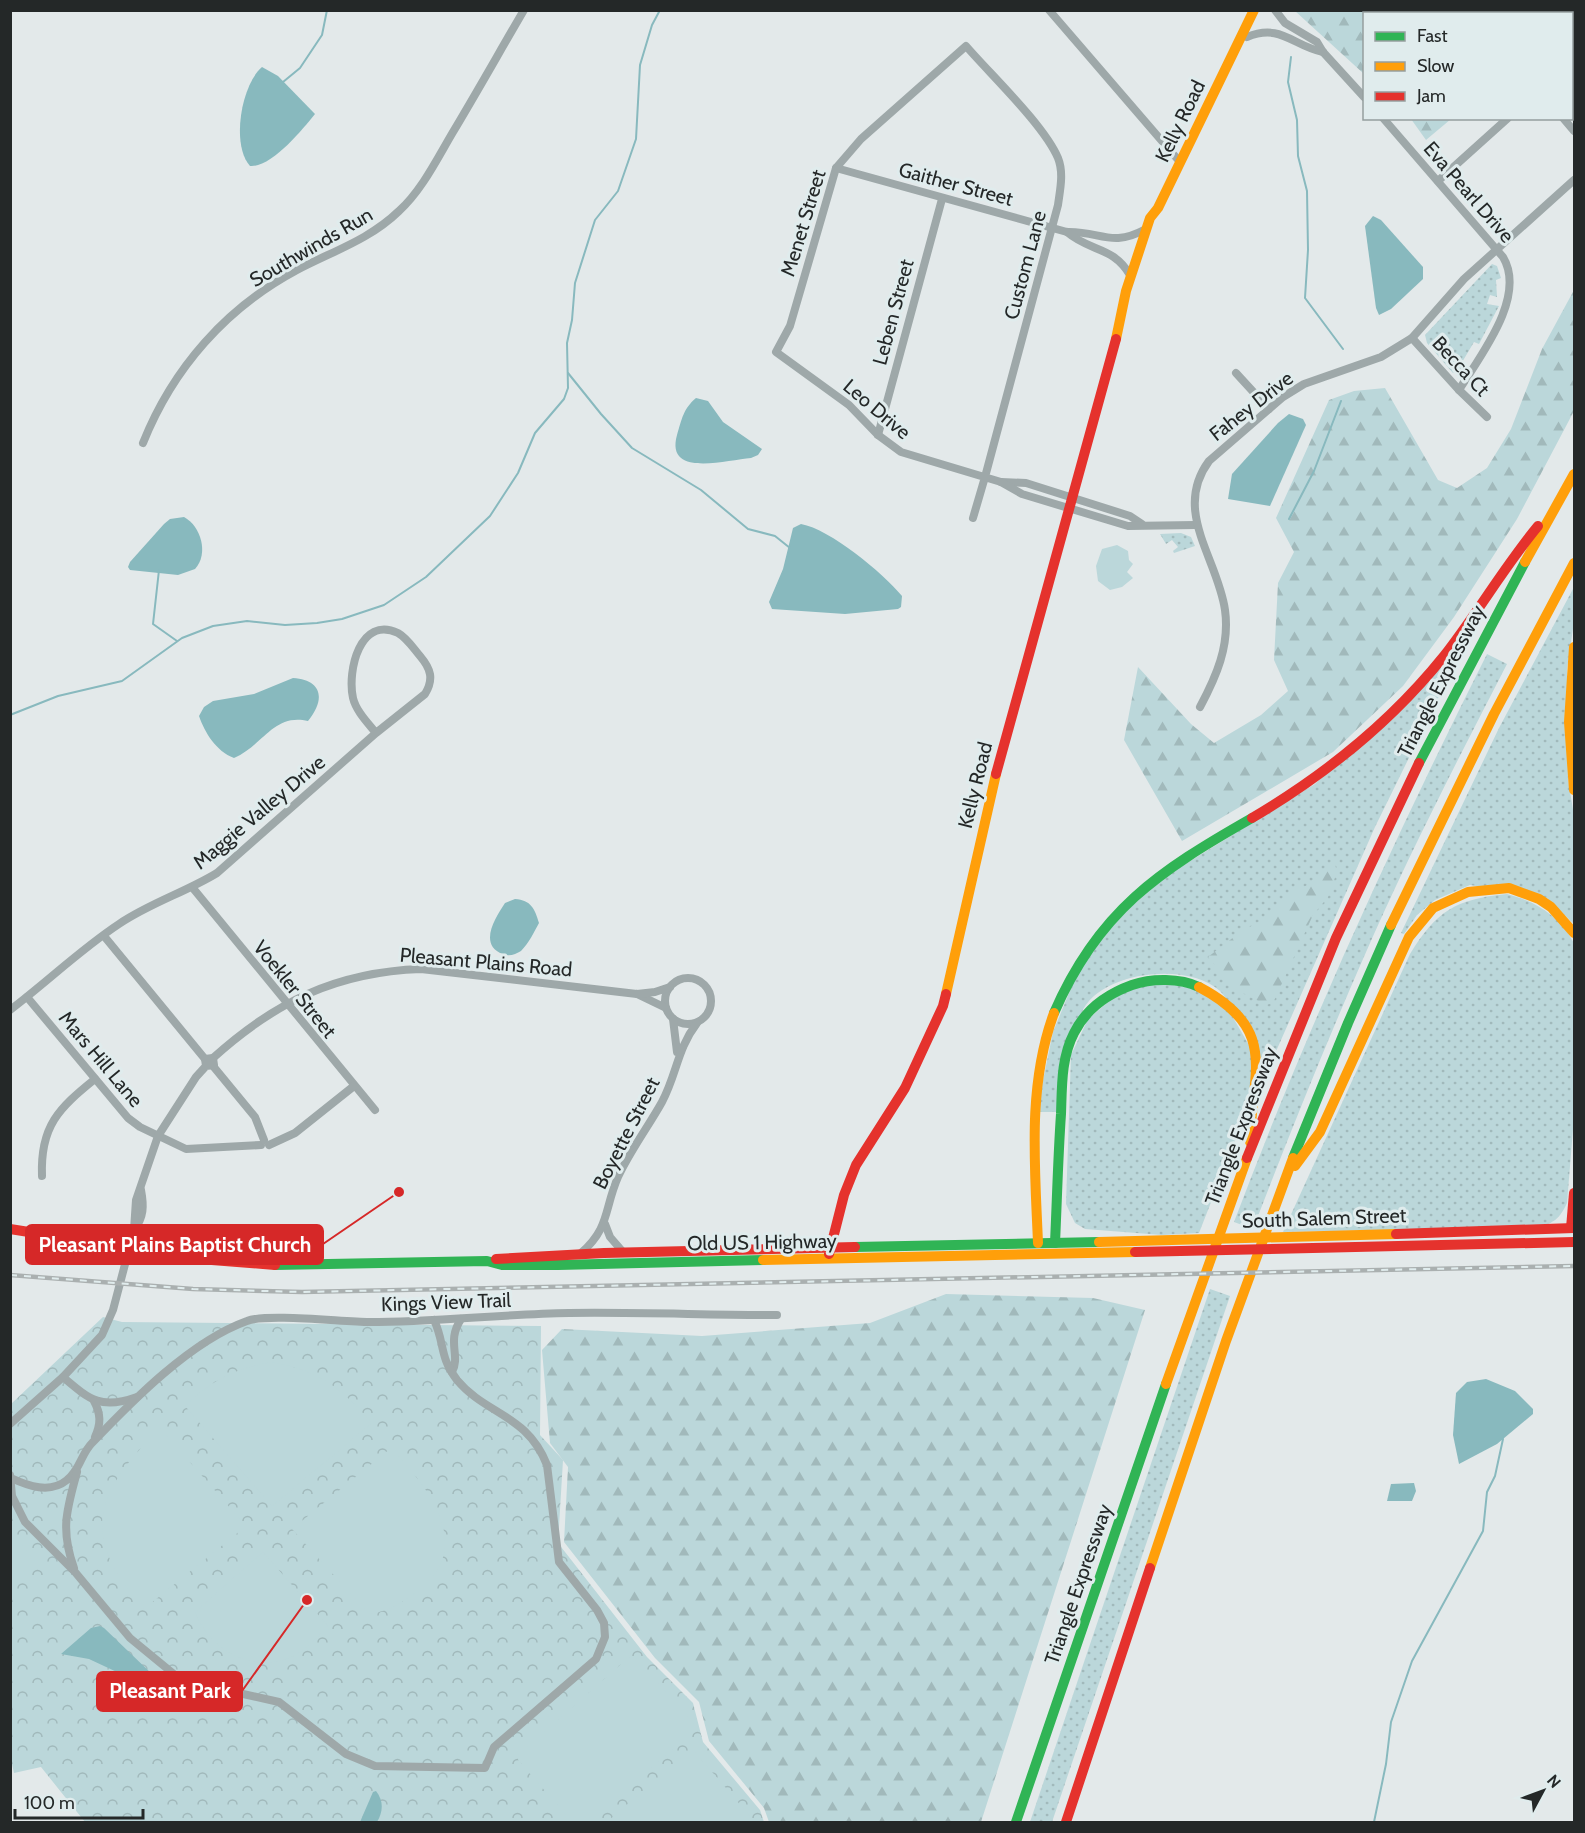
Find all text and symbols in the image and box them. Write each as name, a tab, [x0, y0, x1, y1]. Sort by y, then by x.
legend	[1363, 12, 1573, 120]
text: Fast	[1417, 25, 1448, 47]
text: Slow	[1417, 55, 1454, 77]
street label: Kelly Road	[1150, 76, 1210, 166]
text: Jam	[1416, 85, 1446, 107]
street label: Eva Pearl Drive	[1419, 137, 1519, 247]
street label: Gaither Street	[896, 157, 1016, 211]
street label: Menet Street	[775, 167, 831, 279]
street label: Southwinds Run	[245, 202, 377, 292]
street label: Custom Lane	[999, 208, 1051, 322]
street label: Leben Street	[867, 256, 919, 367]
street label: Becca Ct	[1427, 331, 1495, 401]
street label: Fahey Drive	[1204, 366, 1298, 446]
street label: Leo Drive	[838, 374, 916, 444]
street label: Triangle Expressway	[1392, 601, 1490, 761]
street label: Kelly Road	[953, 739, 997, 831]
street label: Maggie Valley Drive	[188, 750, 330, 874]
street label: Voekler Street	[248, 935, 342, 1043]
street label: Pleasant Plains Road	[399, 942, 573, 982]
street label: Mars Hill Lane	[54, 1006, 148, 1112]
street label: Triangle Expressway	[1200, 1043, 1282, 1209]
street label: Boyette Street	[588, 1073, 665, 1193]
street label: South Salem Street	[1241, 1203, 1407, 1233]
callout: Pleasant Plains Baptist Church	[26, 1225, 323, 1264]
street label: Old US 1 Highway	[687, 1229, 837, 1255]
text: Pleasant Plains Baptist Church	[39, 1232, 311, 1257]
street label: Kings View Trail	[381, 1288, 512, 1316]
street label: Triangle Expressway	[1039, 1501, 1117, 1667]
callout: Pleasant Park	[97, 1672, 242, 1711]
text: Pleasant Park	[109, 1678, 232, 1703]
north arrow	[1513, 1761, 1573, 1821]
text: N	[1543, 1771, 1565, 1792]
scale bar	[15, 1782, 142, 1820]
text: 100 m	[24, 1792, 75, 1814]

